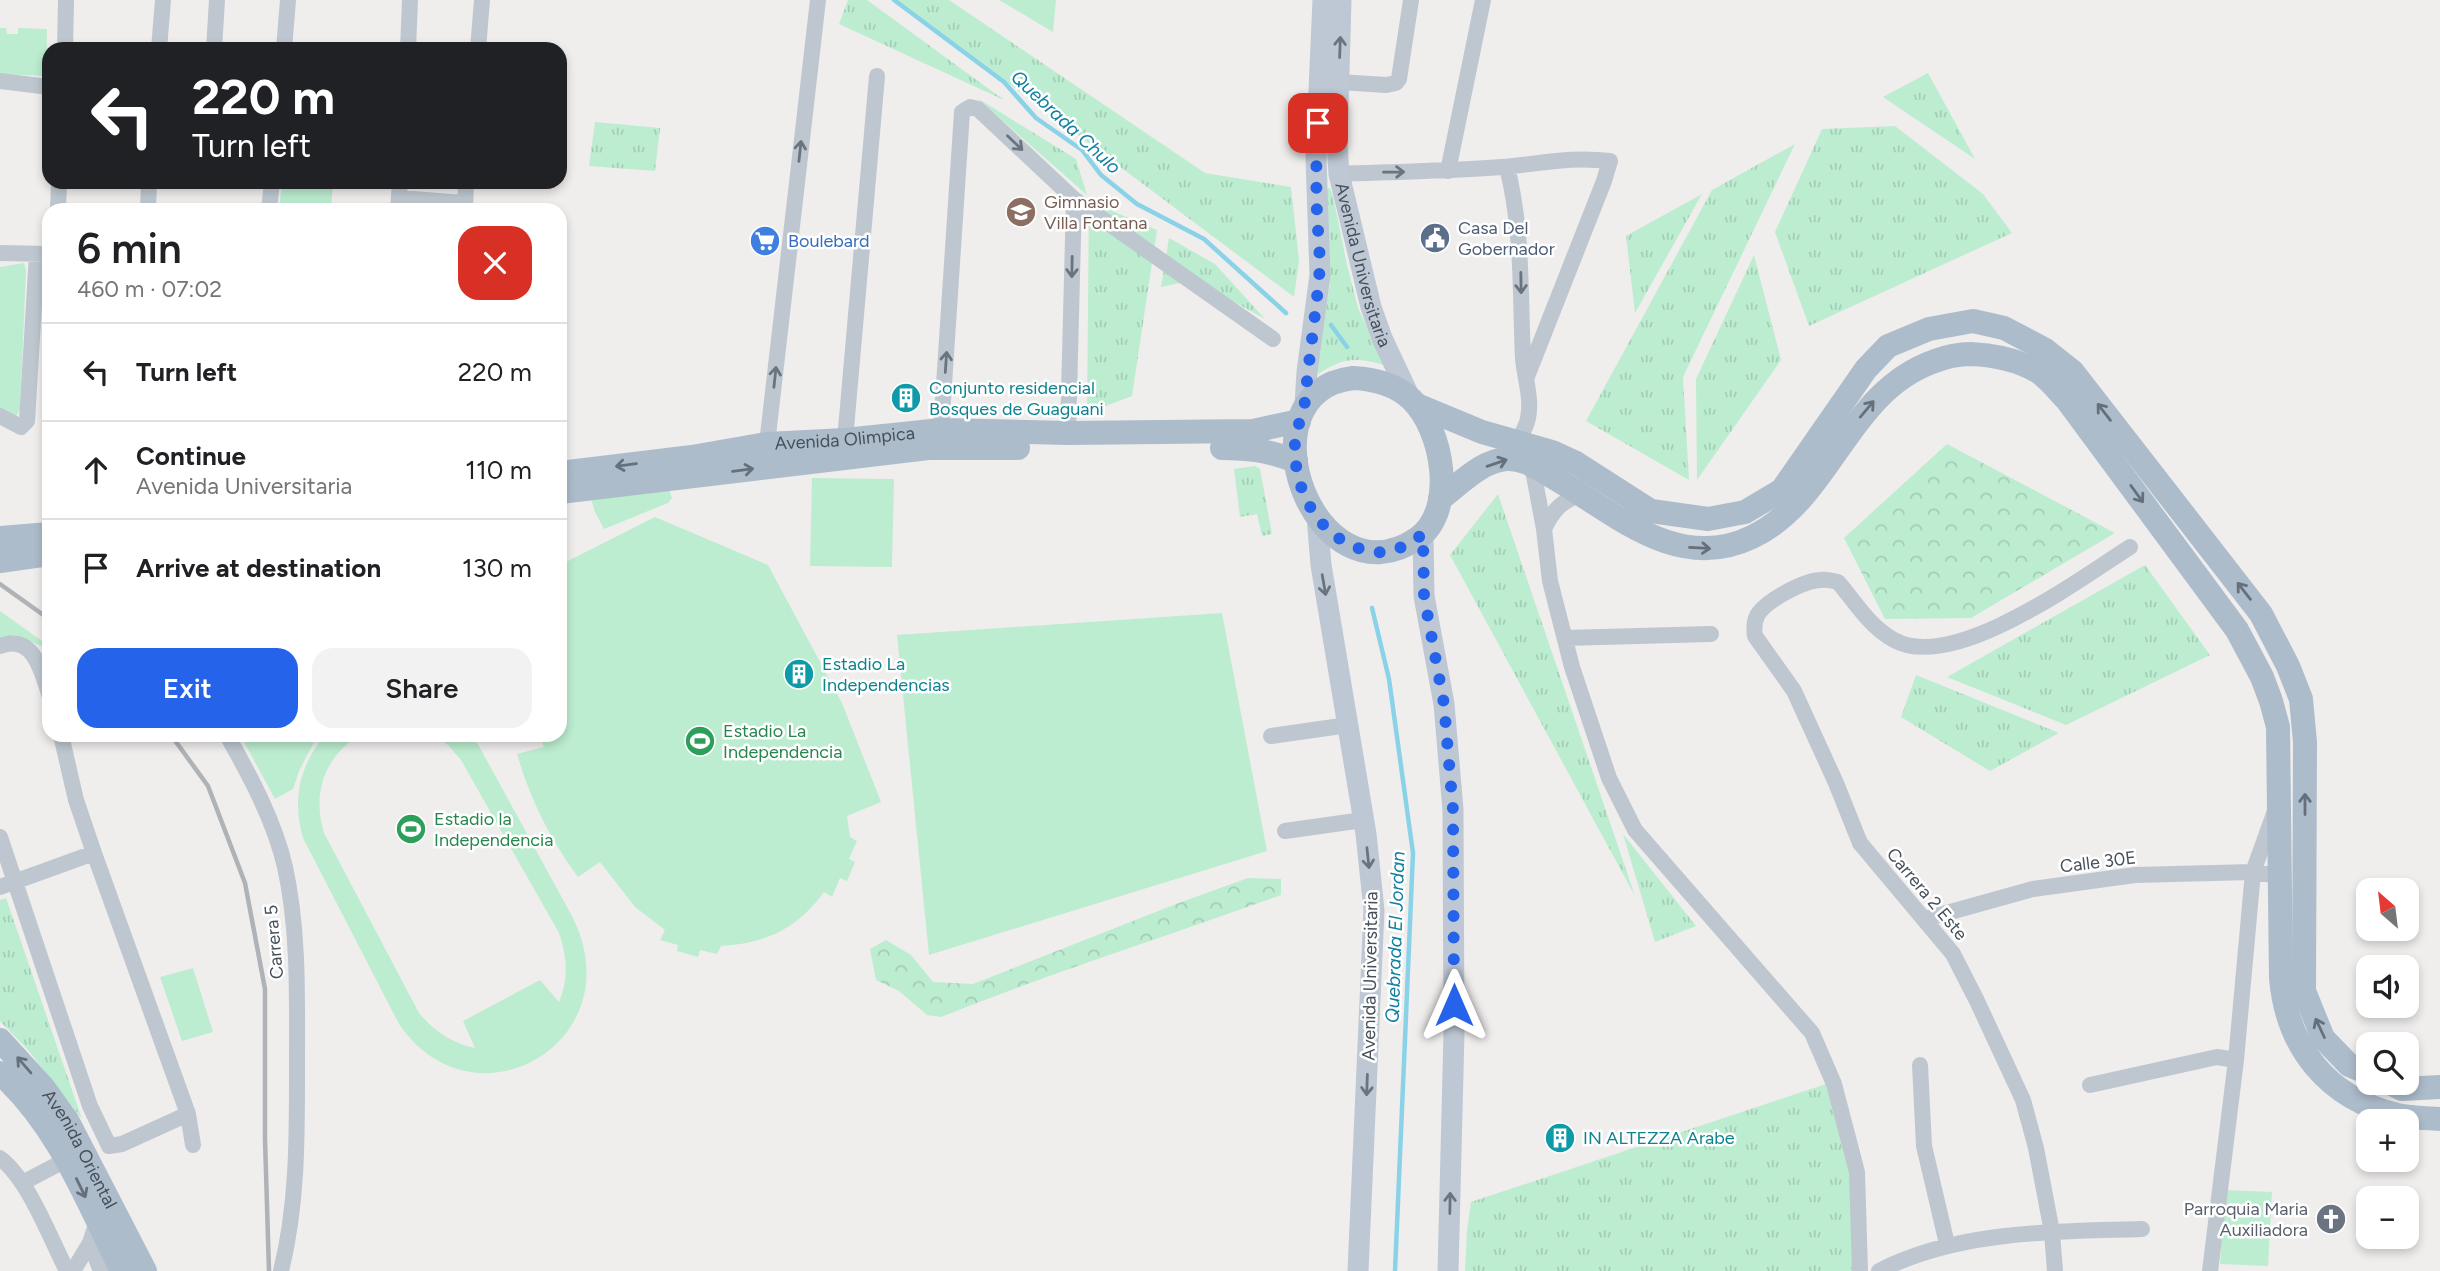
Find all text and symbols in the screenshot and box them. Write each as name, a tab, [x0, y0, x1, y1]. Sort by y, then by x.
one-way arrow	[1334, 36, 1347, 59]
water label: Quebrada Chulo	[1006, 65, 1126, 179]
text: 220 m	[192, 67, 335, 126]
icon: left	[77, 70, 168, 161]
pin	[1288, 93, 1348, 153]
icon: arrive	[1299, 104, 1337, 142]
text: Turn left	[192, 127, 311, 165]
one-way arrow	[1006, 134, 1023, 151]
one-way arrow	[794, 140, 807, 162]
one-way arrow	[1382, 166, 1405, 179]
street label: Avenida Universitaria	[1330, 180, 1396, 351]
place label: Gimnasio Villa Fontana	[1044, 191, 1148, 234]
school or university icon: Gimnasio Villa Fontana	[1004, 195, 1038, 229]
place label: Casa Del Gobernador	[1458, 217, 1555, 260]
public building icon: Casa Del Gobernador	[1418, 221, 1452, 255]
text: 6 min	[77, 223, 182, 274]
supermarket icon: Boulebard	[748, 224, 782, 258]
button: close	[458, 226, 532, 300]
place label: Boulebard	[788, 230, 870, 252]
one-way arrow	[1065, 255, 1079, 278]
one-way arrow	[1514, 271, 1528, 294]
text: 460 m · 07:02	[77, 275, 222, 303]
one-way arrow	[940, 351, 953, 373]
icon: left	[77, 353, 115, 391]
text: Turn left	[136, 356, 237, 388]
text: 220 m	[458, 356, 532, 388]
one-way arrow	[768, 366, 781, 388]
place label: Conjunto residencial Bosques de Guaguani	[929, 377, 1104, 420]
building icon: Conjunto residencial Bosques de Guaguani	[889, 381, 923, 415]
one-way arrow	[1859, 401, 1875, 419]
one-way arrow	[2097, 403, 2112, 421]
street label: Avenida Olimpica	[774, 422, 916, 455]
text: Continue	[136, 440, 246, 472]
icon: ahead	[77, 451, 115, 489]
text: 110 m	[465, 454, 532, 486]
one-way arrow	[1485, 456, 1507, 468]
one-way arrow	[615, 459, 638, 472]
one-way arrow	[731, 463, 754, 476]
text: Avenida Universitaria	[136, 472, 352, 500]
one-way arrow	[2130, 484, 2144, 503]
one-way arrow	[1689, 542, 1712, 555]
icon: arrive	[77, 549, 115, 587]
text: Arrive at destination	[136, 552, 381, 584]
text: 130 m	[462, 552, 532, 584]
one-way arrow	[1318, 573, 1331, 596]
one-way arrow	[2236, 583, 2251, 601]
button: Exit	[77, 648, 298, 728]
button: Share	[312, 648, 532, 728]
place label: Estadio La Independencias	[822, 653, 950, 696]
building icon: Estadio La Independencias	[782, 657, 816, 691]
place label: Estadio La Independencia	[723, 720, 842, 763]
sports icon: Estadio La Independencia	[683, 724, 717, 758]
one-way arrow	[2298, 793, 2312, 816]
place label: Estadio la Independencia	[434, 808, 553, 851]
sports icon: Estadio la Independencia	[394, 812, 428, 846]
street label: Carrera 2 Este	[1882, 843, 1972, 945]
one-way arrow	[1362, 846, 1375, 869]
street label: Calle 30E	[2059, 846, 2137, 878]
water label: Quebrada El Jordan	[1381, 850, 1410, 1023]
north arrow	[2356, 878, 2418, 942]
map controls	[2356, 878, 2419, 1249]
street label: Avenida Universitaria	[1358, 891, 1382, 1061]
street label: Carrera 5	[260, 904, 288, 980]
button: sound	[2356, 955, 2419, 1018]
position arrow	[1417, 968, 1491, 1042]
one-way arrow	[2313, 1018, 2326, 1039]
button: search	[2356, 1032, 2419, 1095]
one-way arrow	[16, 1056, 32, 1074]
one-way arrow	[1361, 1073, 1374, 1096]
street label: Avenida Oriental	[37, 1085, 122, 1212]
button: +	[2356, 1109, 2419, 1172]
building icon: IN ALTEZZA Arabe	[1543, 1121, 1577, 1155]
place label: IN ALTEZZA Arabe	[1583, 1127, 1735, 1149]
one-way arrow	[75, 1177, 89, 1198]
button: −	[2356, 1186, 2419, 1249]
one-way arrow	[1443, 1192, 1456, 1215]
place label: Parroquia Maria Auxiliadora	[2184, 1198, 2308, 1241]
church icon: Parroquia Maria Auxiliadora	[2314, 1202, 2348, 1236]

